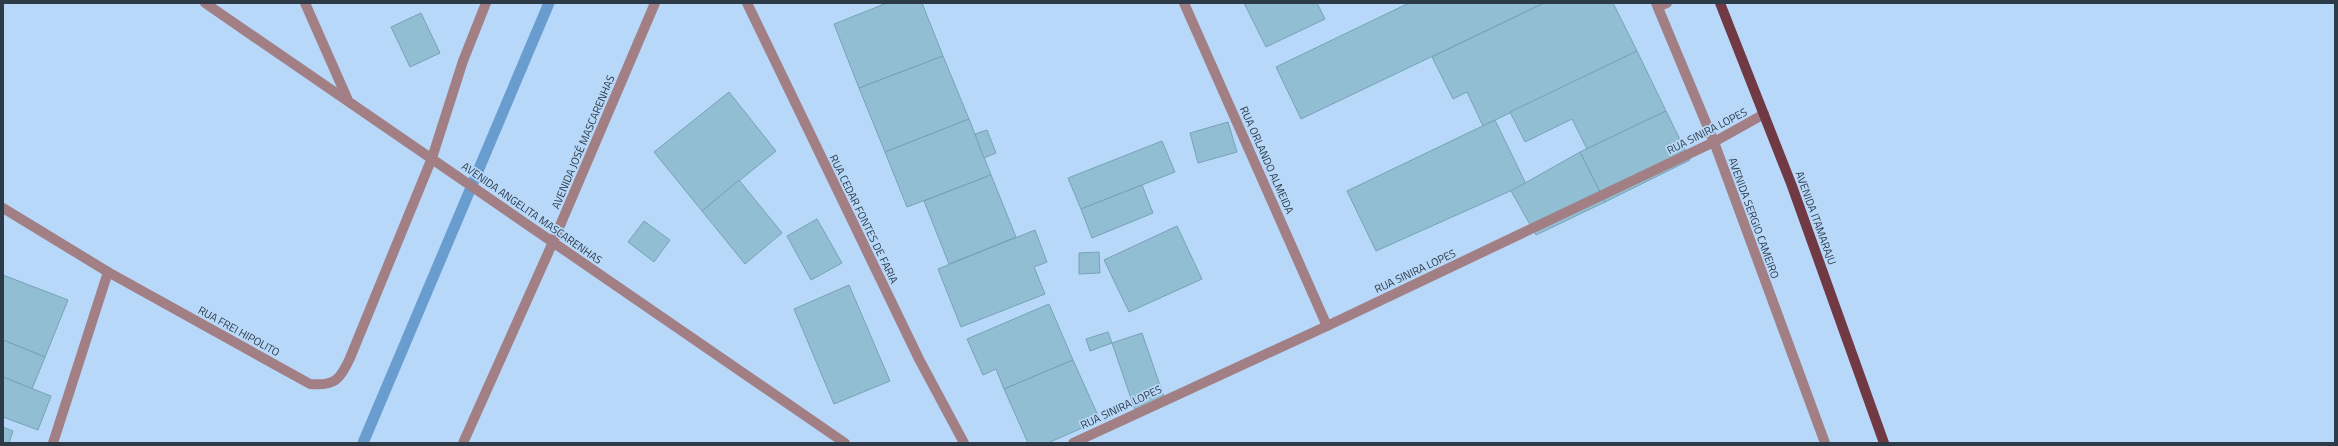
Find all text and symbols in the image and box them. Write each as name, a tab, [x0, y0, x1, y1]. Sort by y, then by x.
street label: AVENIDA JOSÉ MASCARENHAS	[547, 73, 619, 211]
street label: RUA ORLANDO ALMEIDA	[1236, 104, 1298, 217]
street label: RUA SINIRA LOPES	[1664, 104, 1750, 158]
street label: RUA CEDAR FONTES DE FARIA	[826, 152, 902, 287]
street label: AVENIDA SERGIO CAMEIRO	[1725, 155, 1783, 281]
street label: AVENIDA ANGELITA MASCARENHAS	[459, 158, 606, 268]
street label: AVENIDA ITAMARAJU	[1792, 169, 1840, 267]
street label: RUA SINIRA LOPES	[1372, 245, 1458, 297]
street label: RUA FREI HIPOLITO	[195, 302, 283, 360]
street label: RUA SINIRA LOPES	[1078, 381, 1164, 433]

